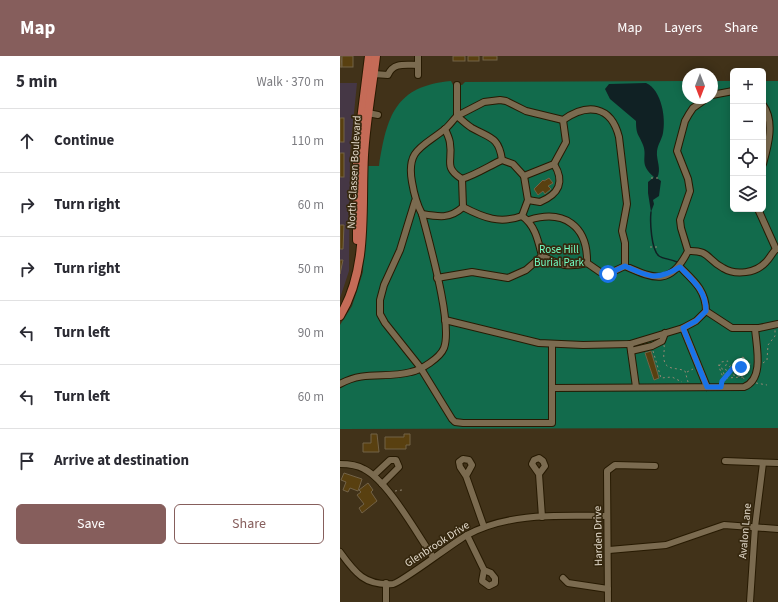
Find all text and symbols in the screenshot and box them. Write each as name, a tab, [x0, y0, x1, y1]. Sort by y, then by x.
text: Map	[20, 15, 55, 42]
text: Map	[617, 18, 642, 38]
text: Layers	[664, 18, 702, 38]
text: Share	[724, 18, 758, 38]
north arrow	[682, 68, 718, 104]
map controls	[730, 68, 766, 212]
button: +	[730, 68, 766, 104]
text: 5 min	[16, 70, 57, 94]
text: Walk · 370 m	[256, 73, 324, 91]
button: −	[730, 104, 766, 140]
street label: North Classen Boulevard	[344, 115, 364, 229]
icon: ahead	[16, 130, 38, 152]
text: Continue	[54, 130, 114, 151]
text: 110 m	[291, 132, 324, 150]
button: locate	[730, 140, 766, 176]
button: layers	[730, 176, 766, 212]
icon: right	[16, 194, 38, 216]
text: Turn right	[54, 194, 120, 215]
text: 60 m	[298, 196, 324, 214]
park label: Rose Hill Burial Park	[534, 242, 585, 270]
icon: right	[16, 258, 38, 280]
text: Turn right	[54, 258, 120, 279]
text: 50 m	[298, 260, 324, 278]
route start	[599, 265, 617, 283]
icon: left	[16, 322, 38, 344]
text: Turn left	[54, 322, 110, 343]
text: 90 m	[298, 324, 324, 342]
route end	[732, 358, 750, 376]
icon: left	[16, 386, 38, 408]
text: Turn left	[54, 386, 110, 407]
text: 60 m	[298, 388, 324, 406]
icon: arrive	[16, 450, 38, 472]
text: Arrive at destination	[54, 450, 189, 471]
street label: Avalon Lane	[735, 502, 755, 559]
button: Save	[16, 504, 166, 544]
button: Share	[174, 504, 324, 544]
street label: Harden Drive	[590, 505, 606, 566]
street label: Glenbrook Drive	[402, 517, 473, 571]

